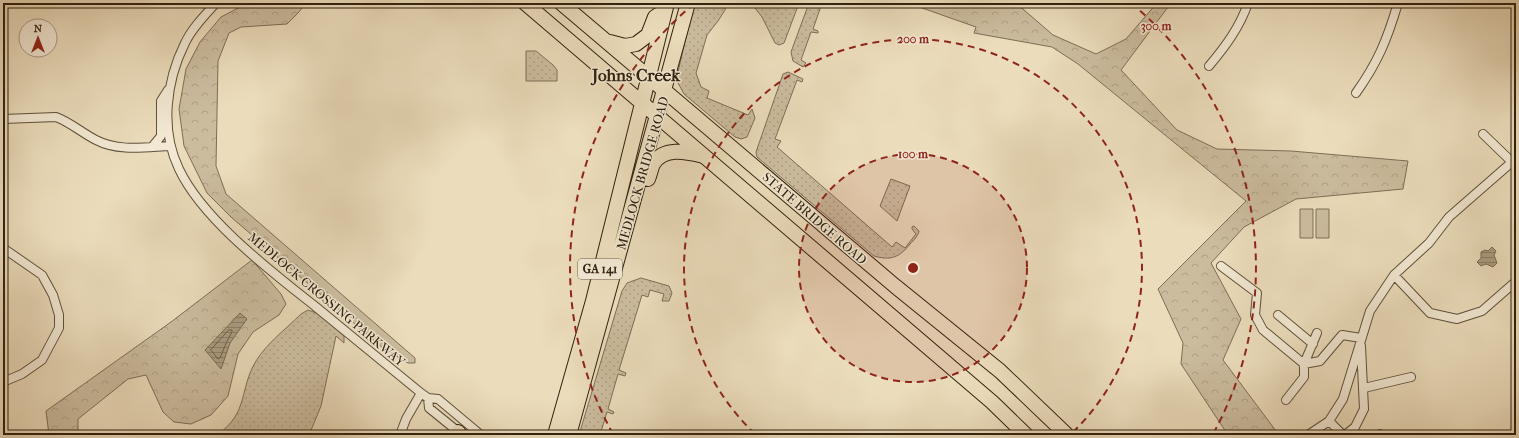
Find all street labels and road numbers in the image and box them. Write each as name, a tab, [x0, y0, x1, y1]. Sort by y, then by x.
street label: MEDLOCK BRIDGE ROAD	[613, 95, 672, 252]
street label: STATE BRIDGE ROAD	[760, 169, 870, 268]
street label: MEDLOCK CROSSING PARKWAY	[245, 229, 409, 370]
road number: GA 141	[578, 259, 622, 279]

